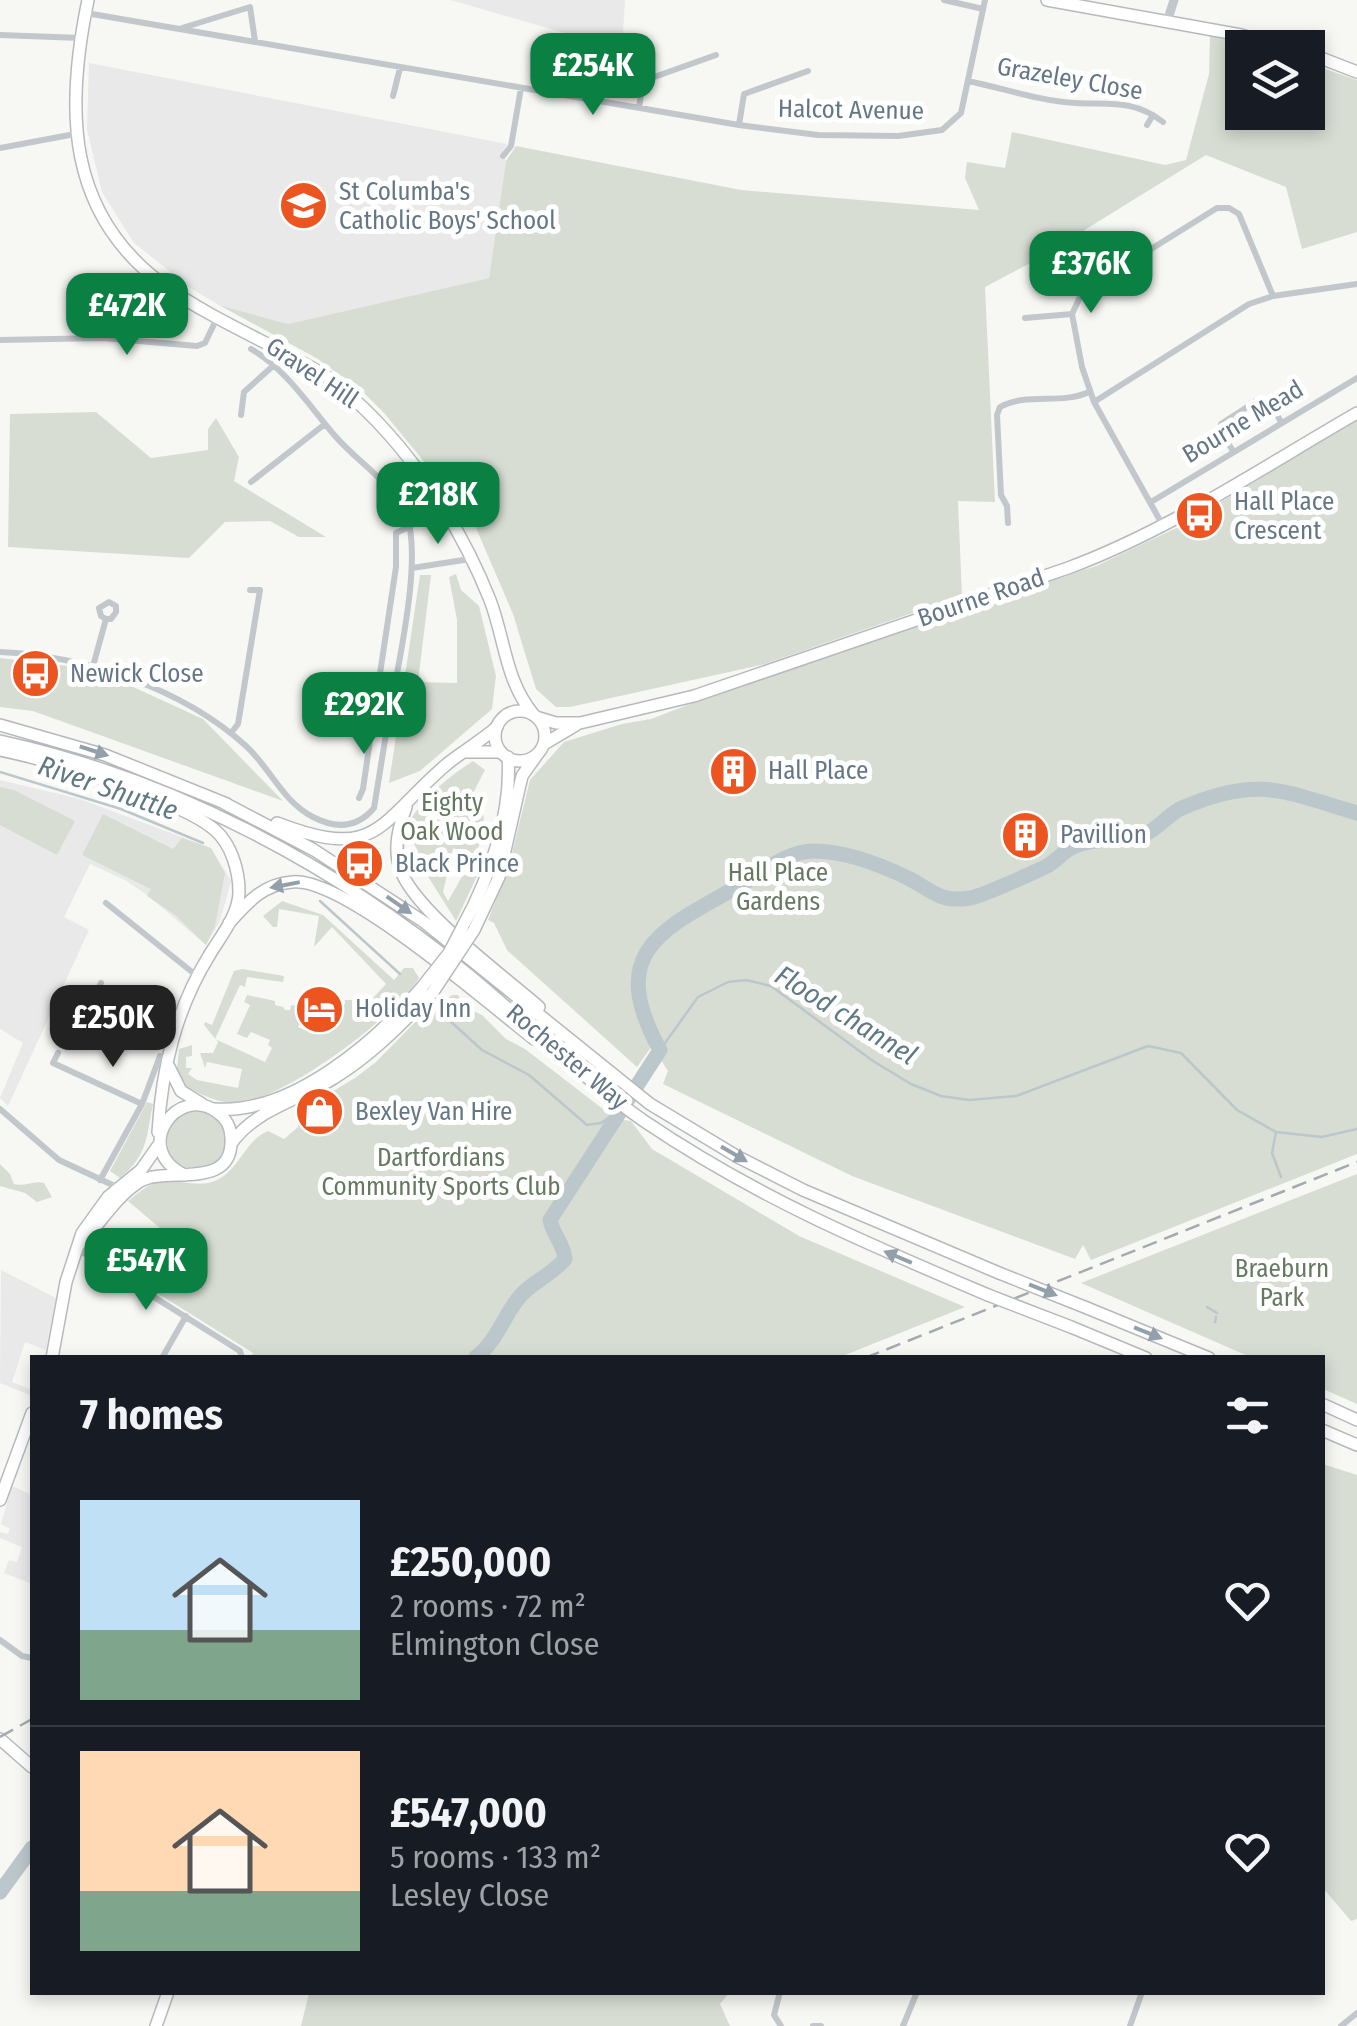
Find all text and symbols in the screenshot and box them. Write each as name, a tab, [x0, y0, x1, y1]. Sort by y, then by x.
map controls	[1225, 30, 1325, 130]
button: layers	[1225, 30, 1325, 130]
pin: £254K	[523, 33, 663, 118]
text: £254K	[552, 46, 634, 84]
street label: Grazeley Close	[995, 51, 1145, 107]
street label: Halcot Avenue	[778, 94, 924, 126]
place label: St Columba's Catholic Boys' School	[339, 177, 556, 236]
school or university icon: St Columba's Catholic Boys' School	[278, 180, 330, 232]
pin: £376K	[1021, 231, 1161, 316]
text: £376K	[1051, 244, 1131, 282]
pin: £472K	[57, 273, 197, 358]
text: £472K	[88, 286, 166, 324]
street label: Gravel Hill	[260, 331, 364, 415]
street label: Bourne Mead	[1177, 374, 1309, 470]
pin: £218K	[368, 462, 508, 547]
text: £218K	[398, 475, 478, 513]
place label: Hall Place Crescent	[1234, 487, 1334, 546]
bus stop icon: Hall Place Crescent	[1173, 490, 1225, 542]
street label: Bourne Road	[914, 562, 1048, 634]
bus stop icon: Newick Close	[9, 648, 61, 700]
place label: Newick Close	[70, 659, 204, 689]
pin: £292K	[294, 672, 434, 757]
text: £292K	[324, 685, 404, 723]
one-way arrow	[79, 744, 110, 759]
building icon: Hall Place	[707, 745, 759, 797]
water label: River Shuttle	[34, 749, 182, 827]
place label: Hall Place	[768, 756, 868, 786]
park label: Eighty Oak Wood	[400, 788, 504, 847]
building icon: Pavillion	[999, 809, 1051, 861]
place label: Pavillion	[1060, 820, 1147, 850]
bus stop icon: Black Prince	[334, 838, 386, 890]
place label: Black Prince	[395, 849, 519, 879]
park label: Hall Place Gardens	[728, 858, 828, 917]
one-way arrow	[269, 878, 300, 893]
one-way arrow	[385, 895, 412, 914]
water label: Flood channel	[769, 958, 923, 1072]
hotel icon: Holiday Inn	[294, 983, 346, 1035]
pin: £250K	[43, 985, 183, 1070]
place label: Holiday Inn	[355, 994, 471, 1024]
text: £250K	[72, 998, 154, 1036]
street label: Rochester Way	[500, 998, 634, 1116]
shop icon: Bexley Van Hire	[294, 1086, 346, 1138]
place label: Bexley Van Hire	[355, 1097, 512, 1127]
park label: Dartfordians Community Sports Club	[321, 1143, 561, 1202]
one-way arrow	[719, 1145, 748, 1162]
pin: £547K	[76, 1228, 216, 1313]
text: £547K	[107, 1241, 185, 1279]
one-way arrow	[883, 1249, 913, 1265]
park label: Braeburn Park	[1235, 1254, 1329, 1313]
one-way arrow	[1028, 1283, 1058, 1299]
one-way arrow	[1133, 1325, 1163, 1341]
icon: filters	[1220, 1388, 1275, 1443]
text: 7 homes	[80, 1390, 223, 1440]
text: £250,000	[390, 1537, 551, 1587]
icon: home	[160, 1540, 280, 1660]
icon: heart	[1220, 1573, 1275, 1628]
text: 2 rooms · 72 m²	[390, 1587, 586, 1625]
text: Elmington Close	[390, 1625, 600, 1663]
text: £547,000	[390, 1788, 547, 1838]
icon: home	[160, 1791, 280, 1911]
icon: heart	[1220, 1824, 1275, 1879]
text: 5 rooms · 133 m²	[390, 1838, 601, 1876]
text: Lesley Close	[390, 1876, 549, 1914]

